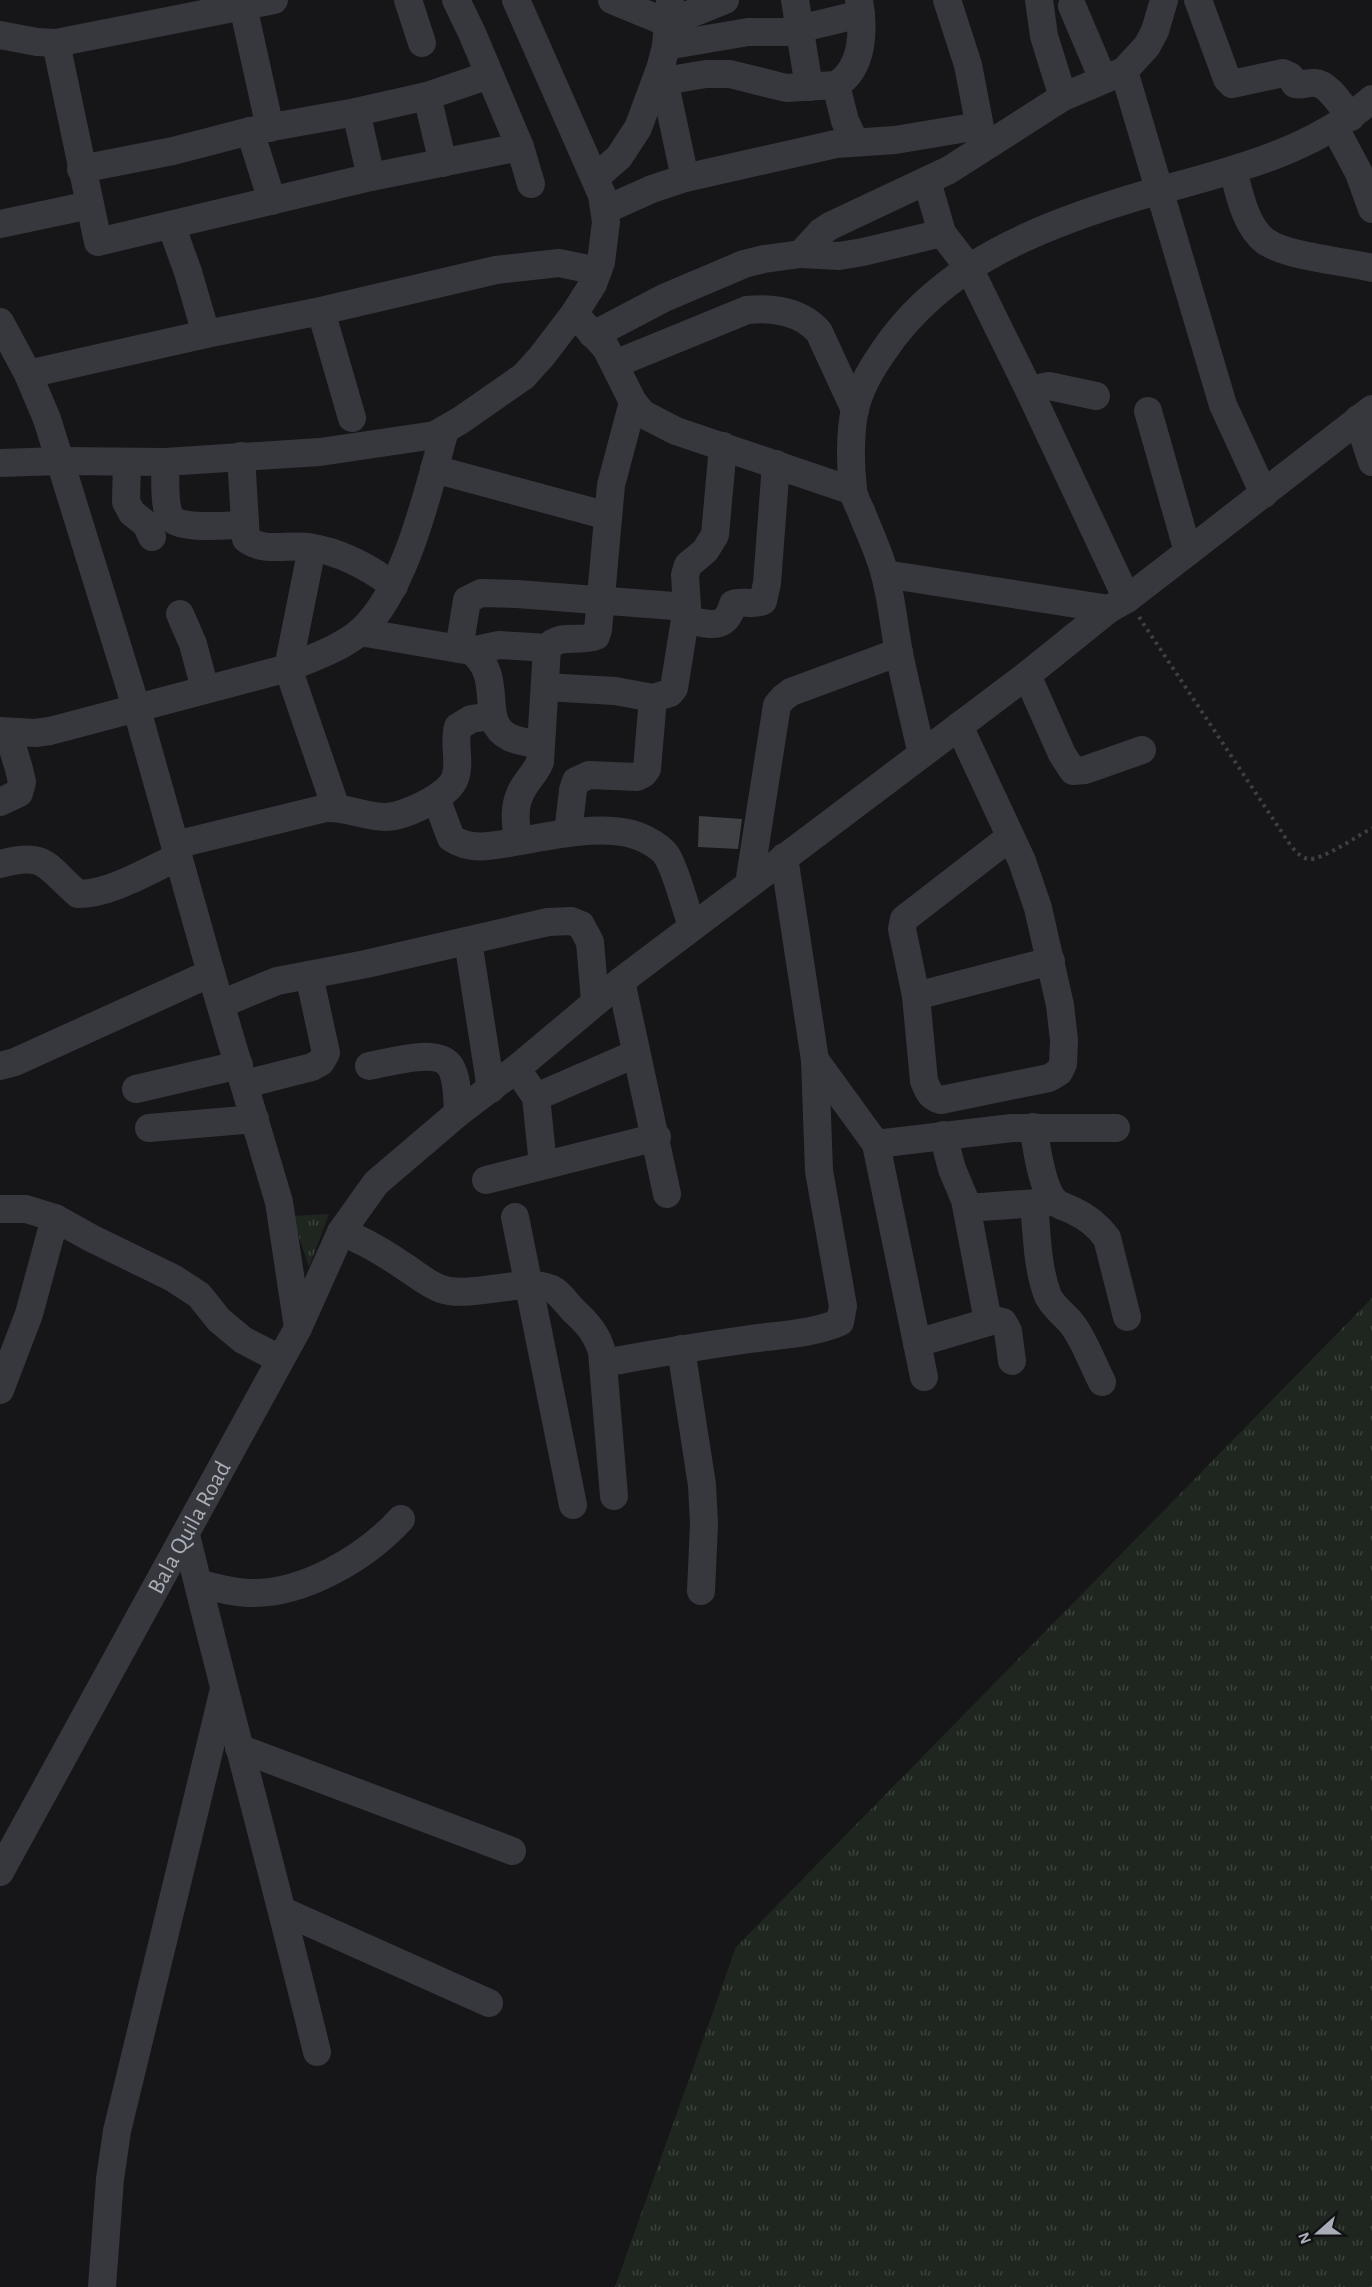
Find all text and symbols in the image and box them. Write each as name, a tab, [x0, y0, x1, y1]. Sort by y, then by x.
street label: Bala Quila Road	[144, 1458, 236, 1598]
north arrow	[1288, 2203, 1348, 2263]
text: N	[1295, 2230, 1314, 2246]

